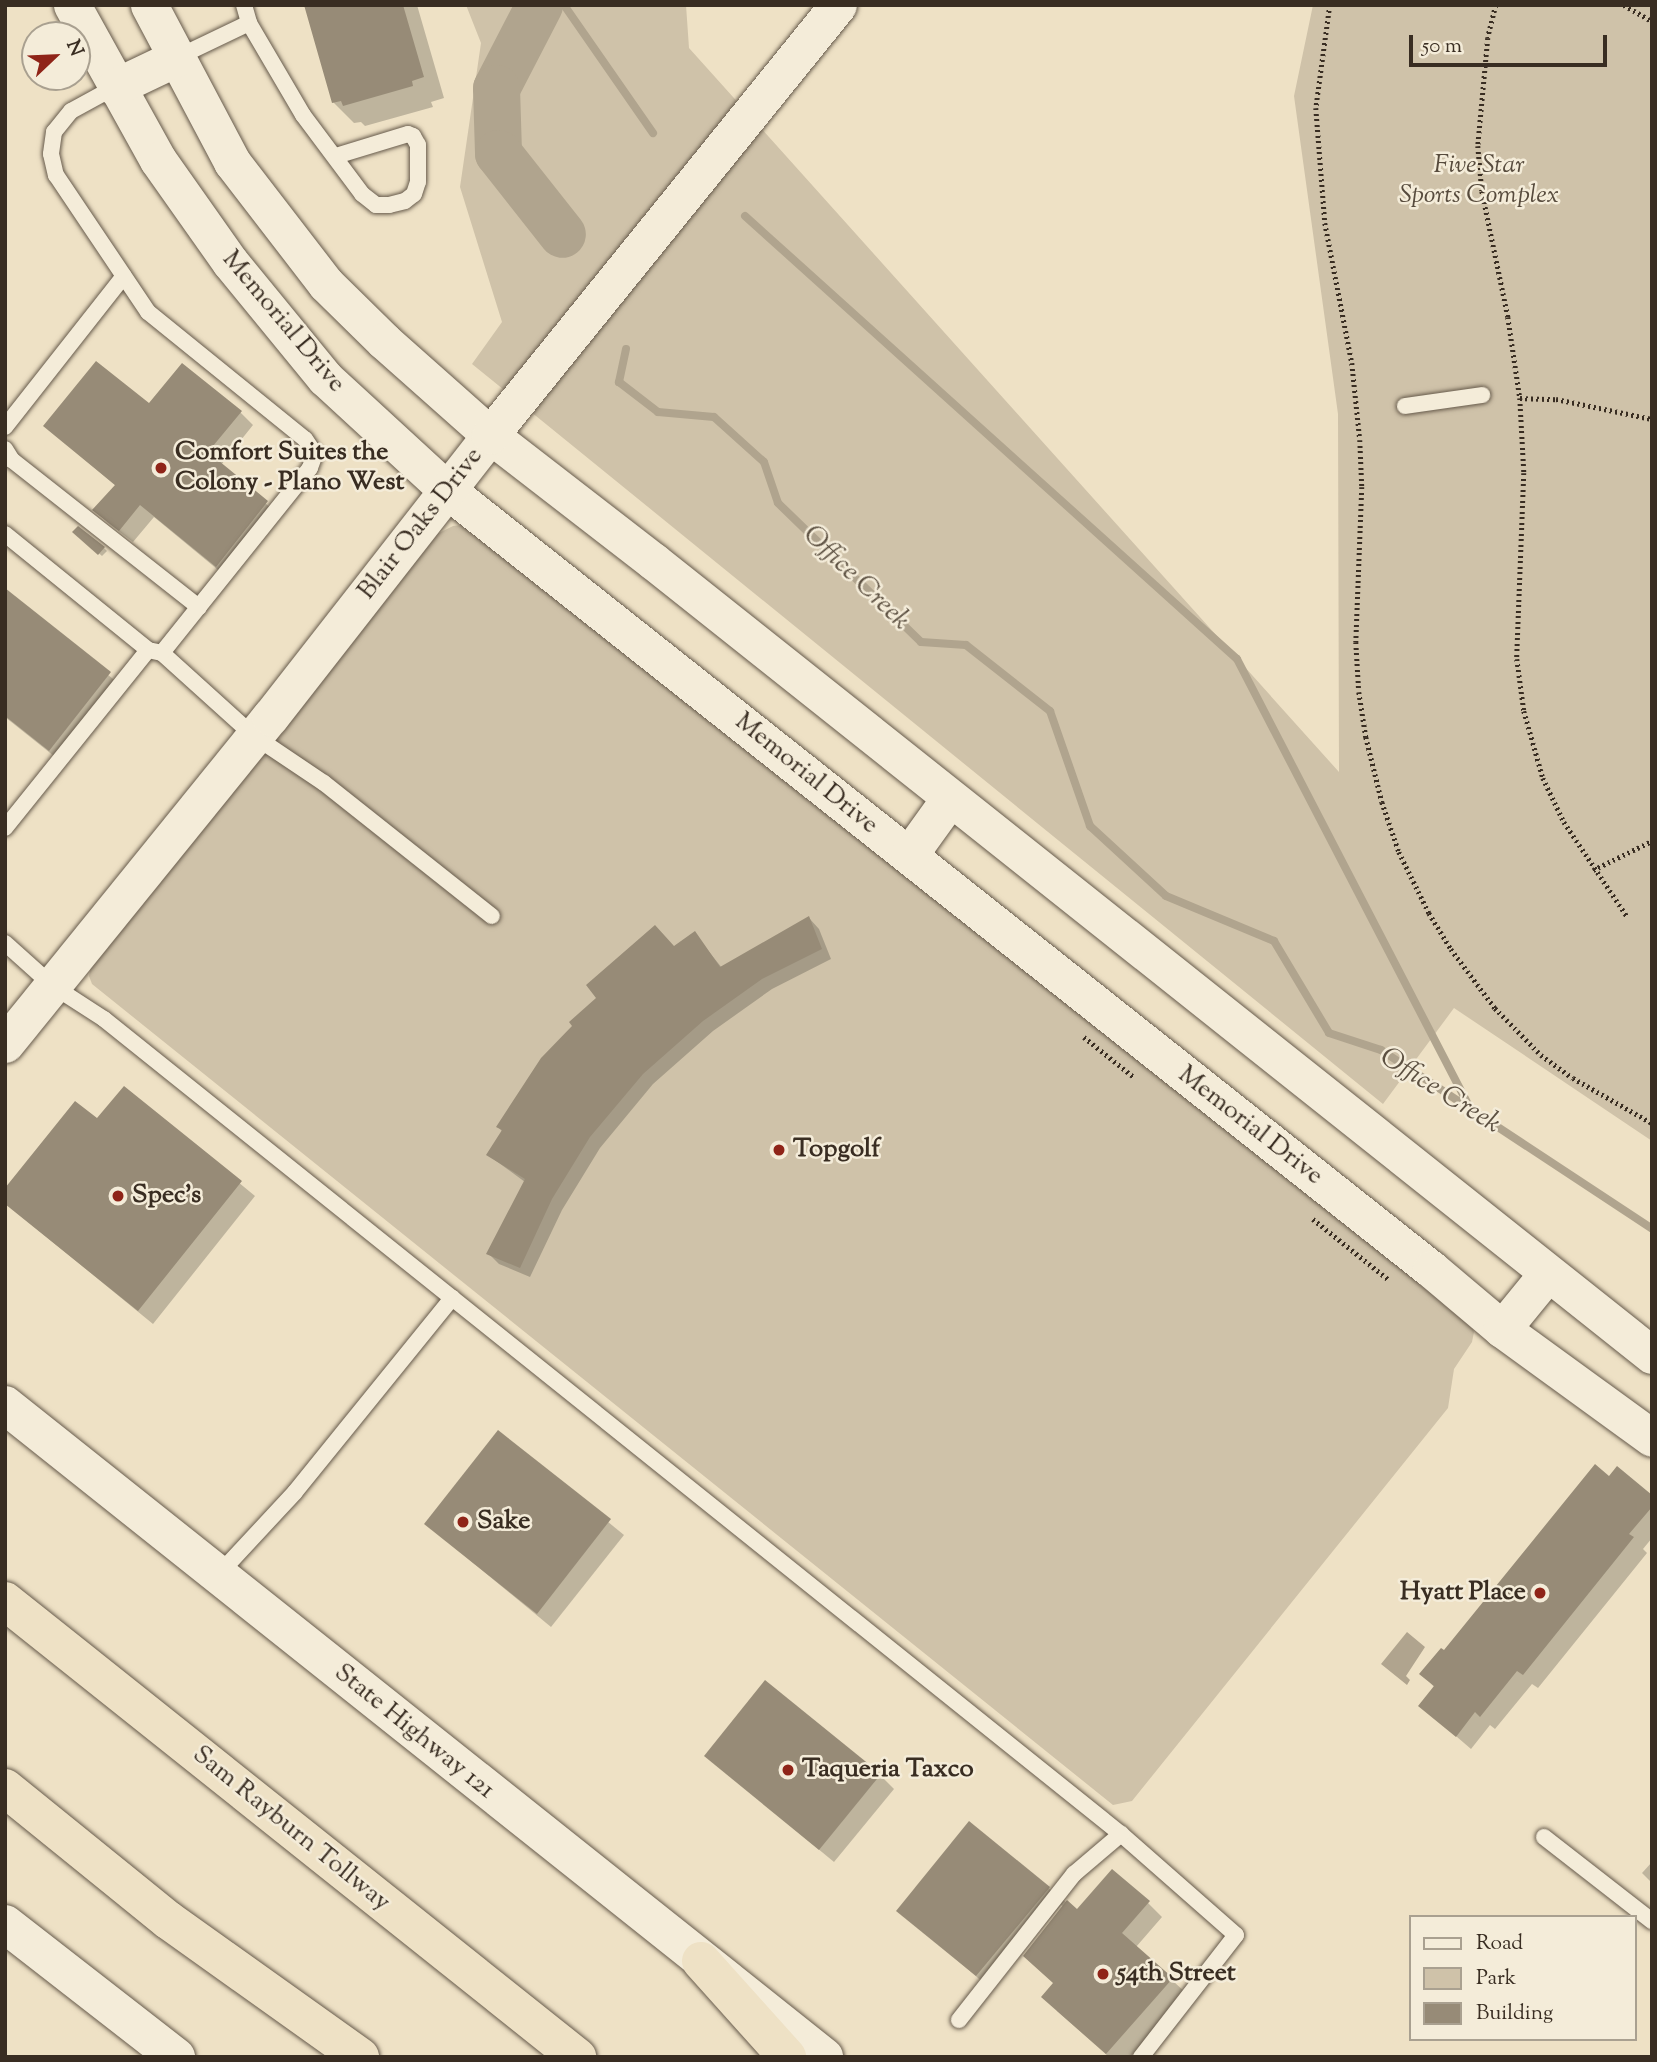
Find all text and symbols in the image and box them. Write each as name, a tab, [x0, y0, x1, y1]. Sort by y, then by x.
north arrow	[21, 21, 91, 91]
scale bar	[1412, 21, 1610, 65]
text: 50 m	[1422, 32, 1462, 62]
text: N	[59, 36, 89, 61]
park label: Five Star Sports Complex	[1399, 150, 1559, 212]
street label: Memorial Drive	[215, 245, 351, 399]
place label: Comfort Suites the Colony - Plano West	[175, 437, 404, 498]
street label: Blair Oaks Drive	[352, 442, 490, 606]
marker: Comfort Suites the Colony - Plano West	[153, 460, 169, 476]
water label: Office Creek	[795, 519, 917, 637]
street label: Memorial Drive	[728, 707, 884, 841]
water label: Office Creek	[1373, 1041, 1507, 1141]
street label: Memorial Drive	[1171, 1060, 1329, 1192]
place label: Topgolf	[793, 1134, 880, 1166]
marker: Topgolf	[771, 1142, 787, 1158]
place label: Spec's	[132, 1180, 201, 1212]
marker: Spec's	[110, 1188, 126, 1204]
place label: Sake	[477, 1506, 530, 1538]
marker: Sake	[455, 1514, 471, 1530]
place label: Hyatt Place	[1400, 1577, 1526, 1609]
marker: Hyatt Place	[1532, 1585, 1548, 1601]
street label: State Highway 121	[327, 1658, 501, 1806]
street label: Sam Rayburn Tollway	[186, 1740, 396, 1918]
place label: Taqueria Taxco	[802, 1754, 974, 1786]
marker: Taqueria Taxco	[780, 1762, 796, 1778]
legend	[1408, 1915, 1636, 2041]
text: Road	[1476, 1929, 1523, 1959]
place label: 54th Street	[1117, 1958, 1236, 1990]
text: Park	[1476, 1964, 1516, 1994]
marker: 54th Street	[1095, 1966, 1111, 1982]
text: Building	[1476, 1999, 1553, 2029]

